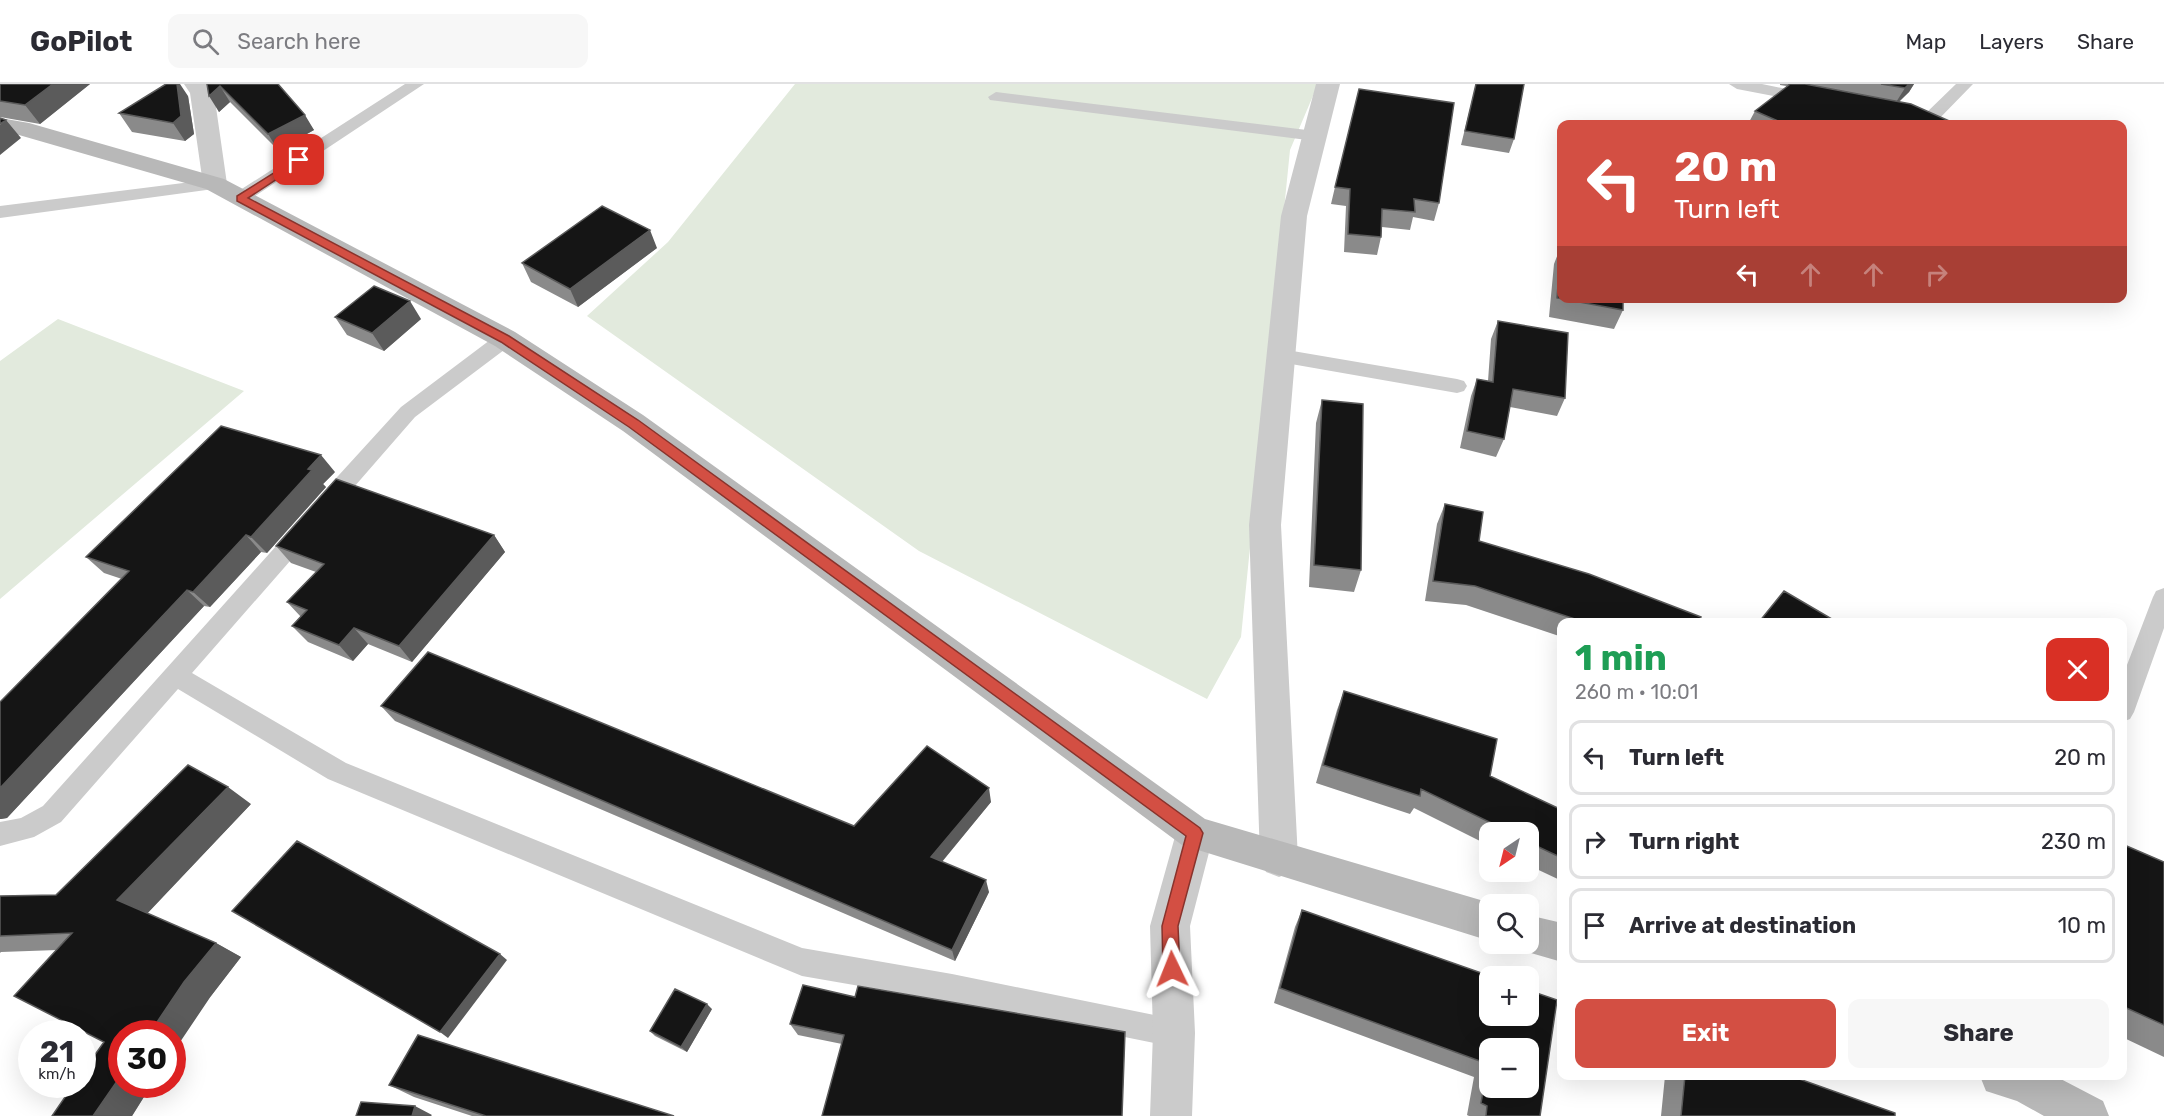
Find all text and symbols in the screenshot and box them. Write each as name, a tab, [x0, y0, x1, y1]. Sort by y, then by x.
search box	[168, 14, 588, 68]
text: GoPilot	[30, 25, 132, 58]
icon: search	[189, 25, 222, 58]
text: Search here	[237, 28, 361, 55]
text: Map	[1905, 29, 1946, 54]
text: Layers	[1979, 29, 2044, 54]
text: Share	[2077, 29, 2134, 54]
pin	[273, 134, 324, 185]
text: 20 m	[1674, 142, 1777, 192]
icon: arrive	[282, 143, 315, 176]
icon: left	[1575, 144, 1653, 222]
text: Turn left	[1674, 193, 1779, 225]
icon: left	[1731, 258, 1764, 291]
icon: ahead	[1794, 258, 1827, 291]
icon: ahead	[1857, 258, 1890, 291]
icon: right	[1920, 258, 1953, 291]
text: 1 min	[1575, 636, 1667, 679]
button: close	[2046, 638, 2109, 701]
text: 260 m · 10:01	[1575, 680, 1698, 704]
icon: left	[1578, 741, 1611, 774]
text: Turn left	[1629, 744, 1724, 771]
text: 20 m	[2054, 744, 2106, 771]
north arrow	[1479, 822, 1539, 882]
map controls	[1479, 822, 1539, 1098]
icon: right	[1578, 825, 1611, 858]
text: Turn right	[1629, 828, 1739, 855]
text: 230 m	[2041, 828, 2106, 855]
button: search	[1479, 894, 1539, 954]
icon: arrive	[1578, 909, 1611, 942]
text: Arrive at destination	[1629, 912, 1856, 939]
text: 10 m	[2058, 912, 2106, 939]
position arrow	[1140, 937, 1204, 1001]
button: +	[1479, 966, 1539, 1026]
button: Exit	[1575, 999, 1836, 1068]
button: Share	[1848, 999, 2109, 1068]
speed limit sign: 30	[108, 1020, 186, 1098]
text: 21	[40, 1034, 74, 1070]
button: −	[1479, 1038, 1539, 1098]
text: km/h	[38, 1065, 76, 1083]

